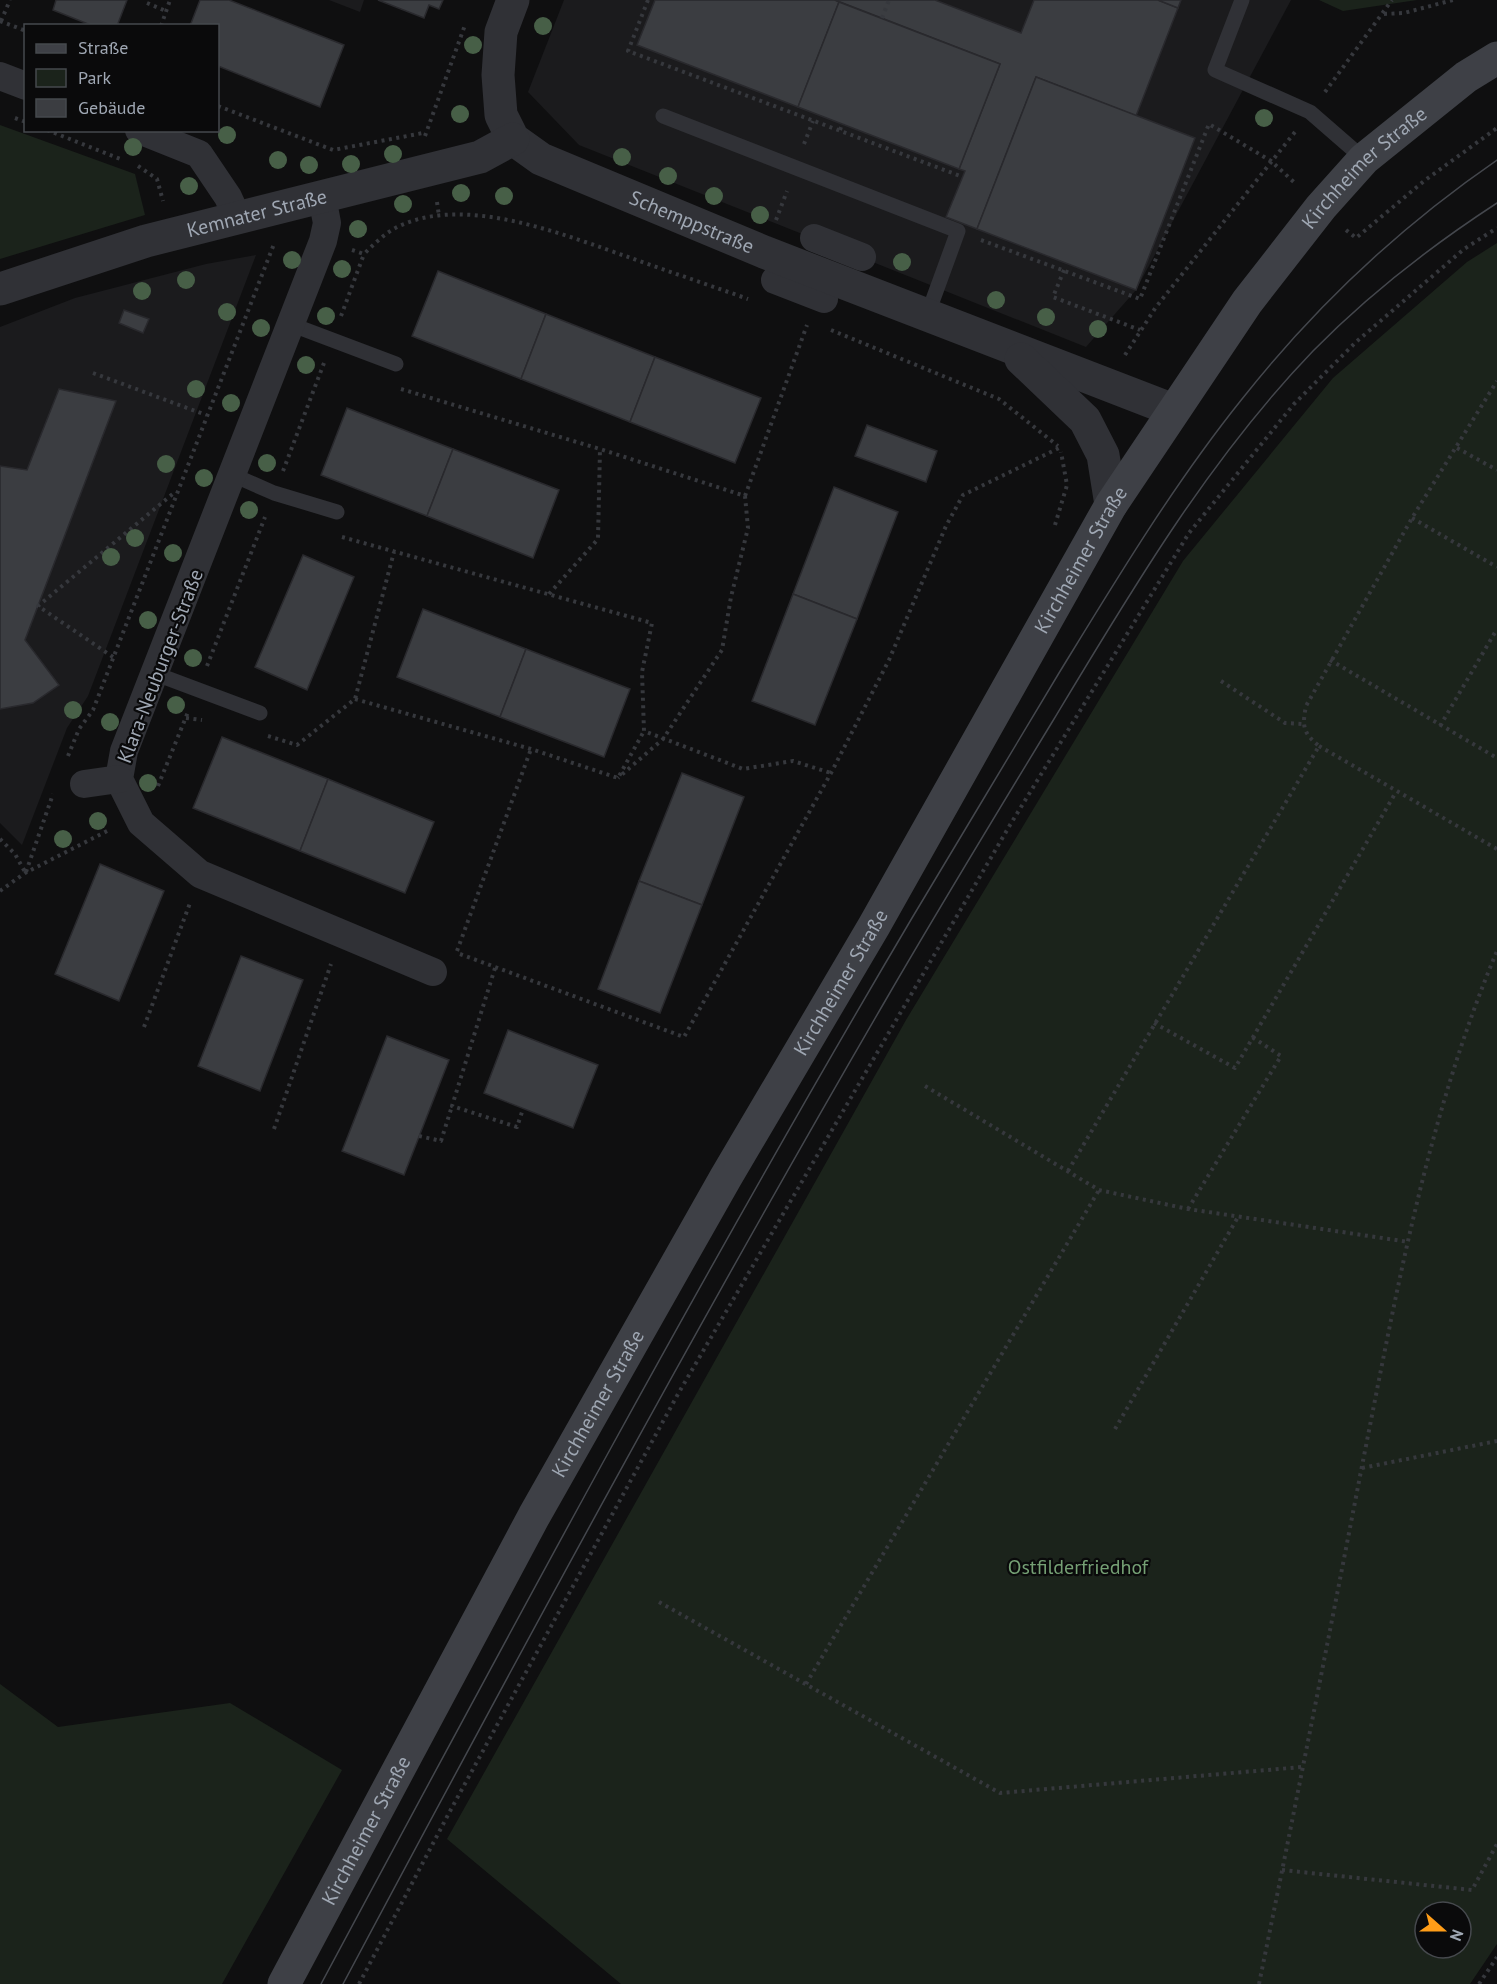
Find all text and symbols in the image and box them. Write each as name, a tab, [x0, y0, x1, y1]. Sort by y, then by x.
legend	[24, 24, 219, 132]
text: Straße	[78, 36, 129, 59]
text: Park	[78, 66, 111, 89]
text: Gebäude	[78, 96, 145, 119]
street label: Kirchheimer Straße	[1296, 101, 1432, 234]
street label: Kemnater Straße	[184, 183, 330, 243]
street label: Schemppstraße	[626, 184, 758, 259]
street label: Kirchheimer Straße	[1028, 481, 1133, 638]
street label: Klara-Neuburger-Straße	[111, 565, 209, 767]
street label: Kirchheimer Straße	[787, 905, 894, 1060]
street label: Kirchheimer Straße	[546, 1325, 650, 1482]
park label: Ostfilderfriedhof	[1008, 1554, 1150, 1580]
street label: Kirchheimer Straße	[316, 1751, 416, 1910]
north arrow	[1413, 1900, 1473, 1960]
text: N	[1446, 1927, 1468, 1944]

